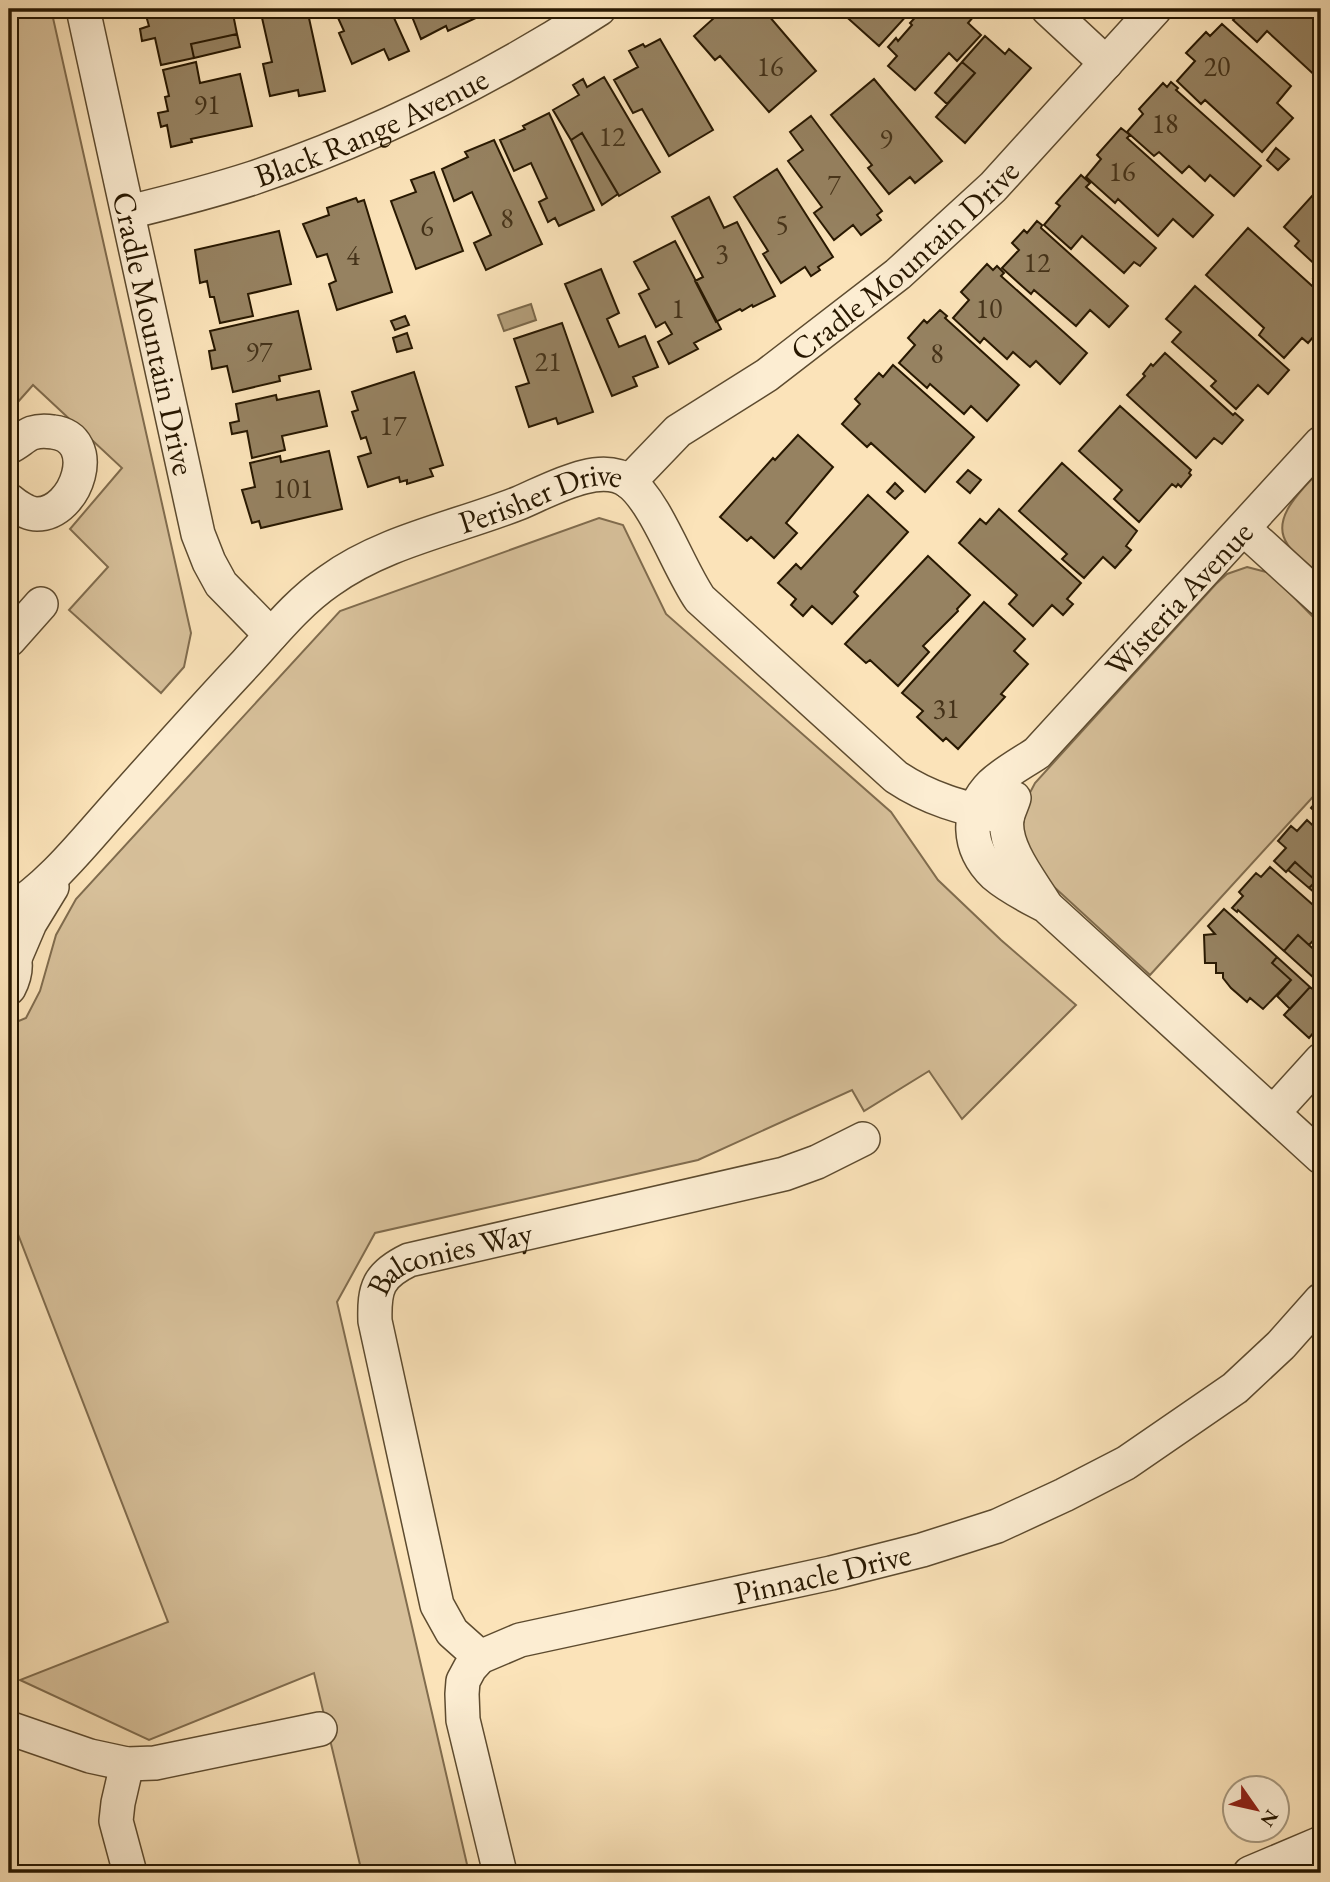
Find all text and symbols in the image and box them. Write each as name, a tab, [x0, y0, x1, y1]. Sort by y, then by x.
house number: 16	[757, 48, 783, 84]
house number: 20	[1204, 48, 1230, 84]
street label: Black Range Avenue	[249, 58, 495, 197]
house number: 91	[194, 86, 220, 122]
house number: 18	[1152, 105, 1178, 141]
house number: 12	[599, 118, 626, 154]
house number: 9	[879, 120, 893, 156]
street label: Cradle Mountain Drive	[782, 151, 1028, 371]
house number: 16	[1109, 153, 1135, 189]
house number: 7	[827, 166, 841, 202]
street label: Cradle Mountain Drive	[103, 188, 205, 479]
house number: 8	[500, 200, 514, 236]
house number: 5	[775, 206, 789, 242]
house number: 6	[420, 208, 434, 244]
house number: 3	[715, 235, 729, 271]
house number: 4	[346, 237, 360, 273]
house number: 12	[1024, 244, 1051, 280]
house number: 1	[671, 290, 685, 326]
house number: 10	[976, 290, 1002, 326]
house number: 97	[246, 333, 273, 369]
house number: 8	[930, 335, 944, 371]
house number: 21	[535, 343, 561, 379]
house number: 17	[380, 407, 407, 443]
street label: Perisher Drive	[453, 453, 628, 544]
house number: 101	[273, 470, 313, 506]
street label: Wisteria Avenue	[1096, 512, 1262, 686]
house number: 31	[933, 690, 959, 726]
street label: Balconies Way	[357, 1211, 537, 1302]
street label: Pinnacle Drive	[730, 1533, 915, 1614]
north arrow	[1222, 1773, 1292, 1843]
text: N	[1255, 1805, 1284, 1832]

